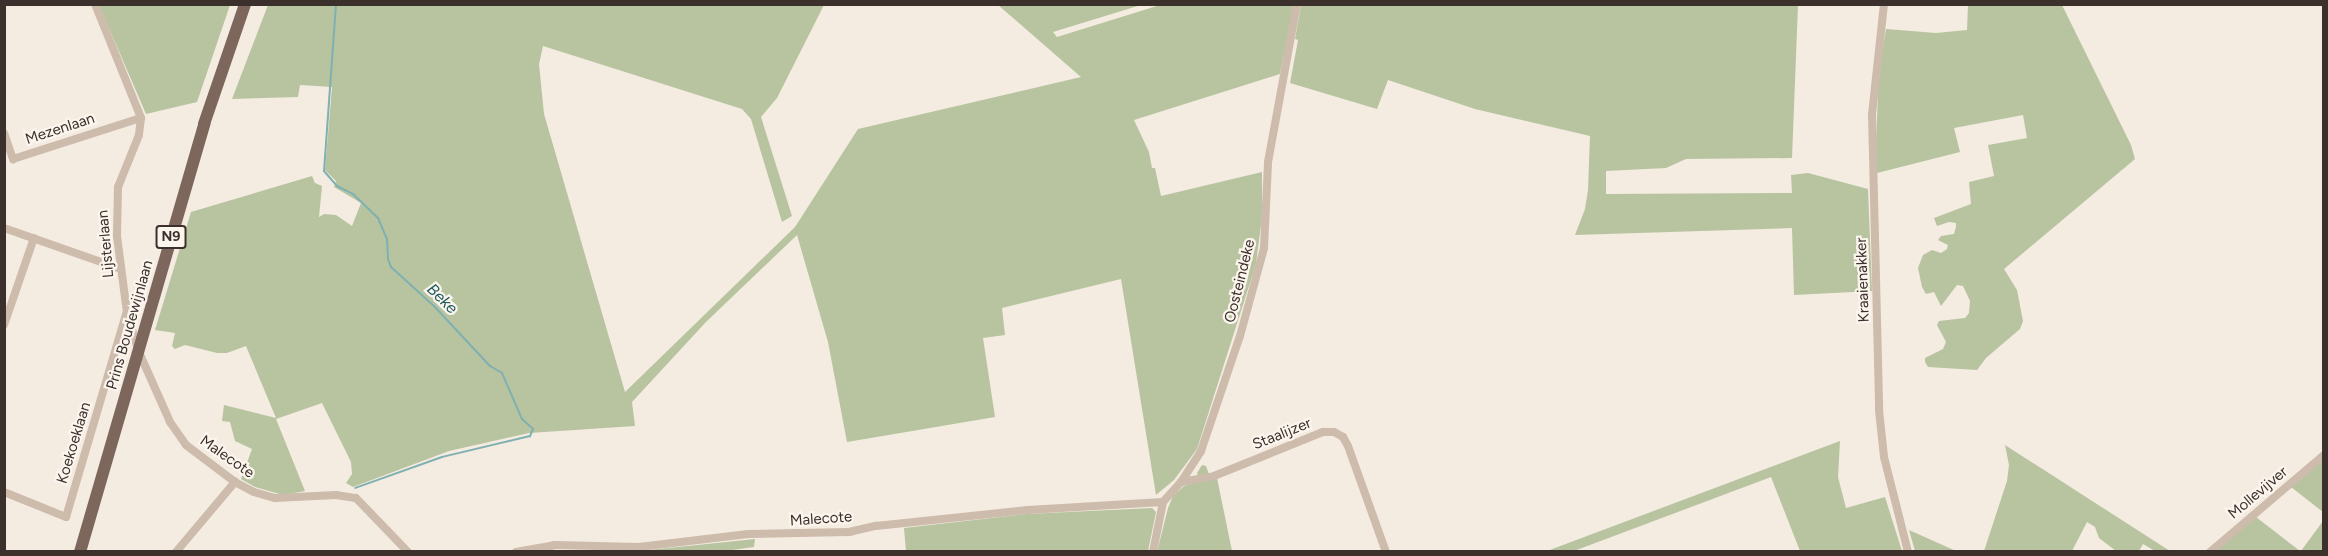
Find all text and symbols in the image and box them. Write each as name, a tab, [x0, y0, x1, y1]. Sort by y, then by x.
street label: Mezenlaan	[23, 109, 97, 149]
street label: Lijsterlaan	[94, 209, 118, 279]
road number: N9	[154, 226, 188, 248]
street label: Oosteindeke	[1221, 237, 1259, 325]
street label: Kraaienakker	[1853, 237, 1873, 323]
street label: Prins Boudewijnlaan	[103, 258, 157, 392]
water label: Beke	[423, 280, 461, 318]
street label: Koekoeklaan	[53, 400, 95, 486]
street label: Staalijzer	[1250, 414, 1314, 454]
street label: Malecote	[196, 432, 258, 482]
street label: Mollevijver	[2225, 463, 2291, 523]
street label: Malecote	[789, 508, 853, 530]

